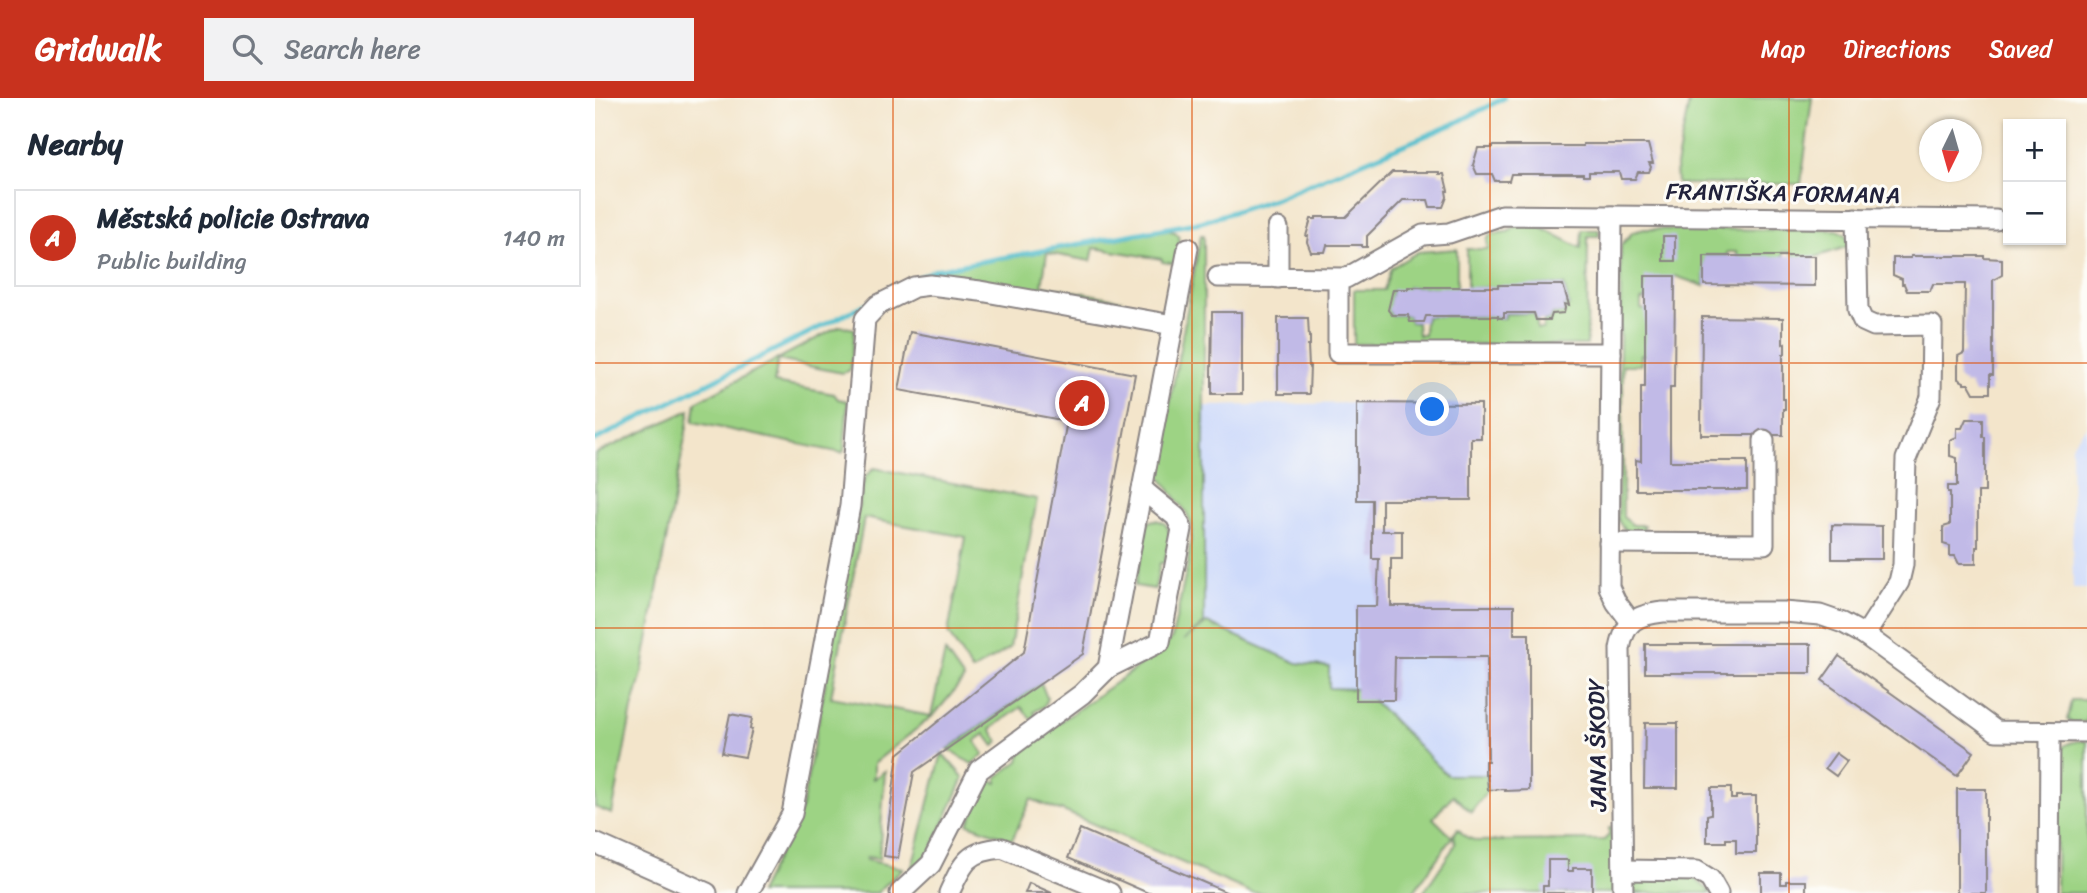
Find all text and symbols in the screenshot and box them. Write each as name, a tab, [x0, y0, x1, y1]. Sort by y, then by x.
search box	[204, 18, 694, 81]
text: Gridwalk	[35, 20, 162, 78]
text: Search here	[284, 26, 421, 72]
text: Map	[1761, 28, 1805, 70]
text: Directions	[1843, 28, 1951, 70]
text: Saved	[1989, 28, 2052, 70]
icon: search	[228, 30, 266, 68]
text: Nearby	[28, 117, 123, 171]
north arrow	[1919, 119, 1982, 182]
map controls	[2003, 119, 2066, 245]
button: +	[2003, 119, 2066, 182]
street label: FRANTIŠKA FORMANA	[1666, 171, 1900, 216]
button: −	[2003, 182, 2066, 245]
text: Městská policie Ostrava	[97, 195, 369, 241]
text: A	[45, 218, 61, 259]
text: 140 m	[503, 218, 565, 259]
text: Public building	[97, 241, 247, 282]
pin: A	[1059, 377, 1105, 429]
your location	[1415, 392, 1449, 426]
street label: JANA ŠKODY	[1576, 677, 1619, 813]

